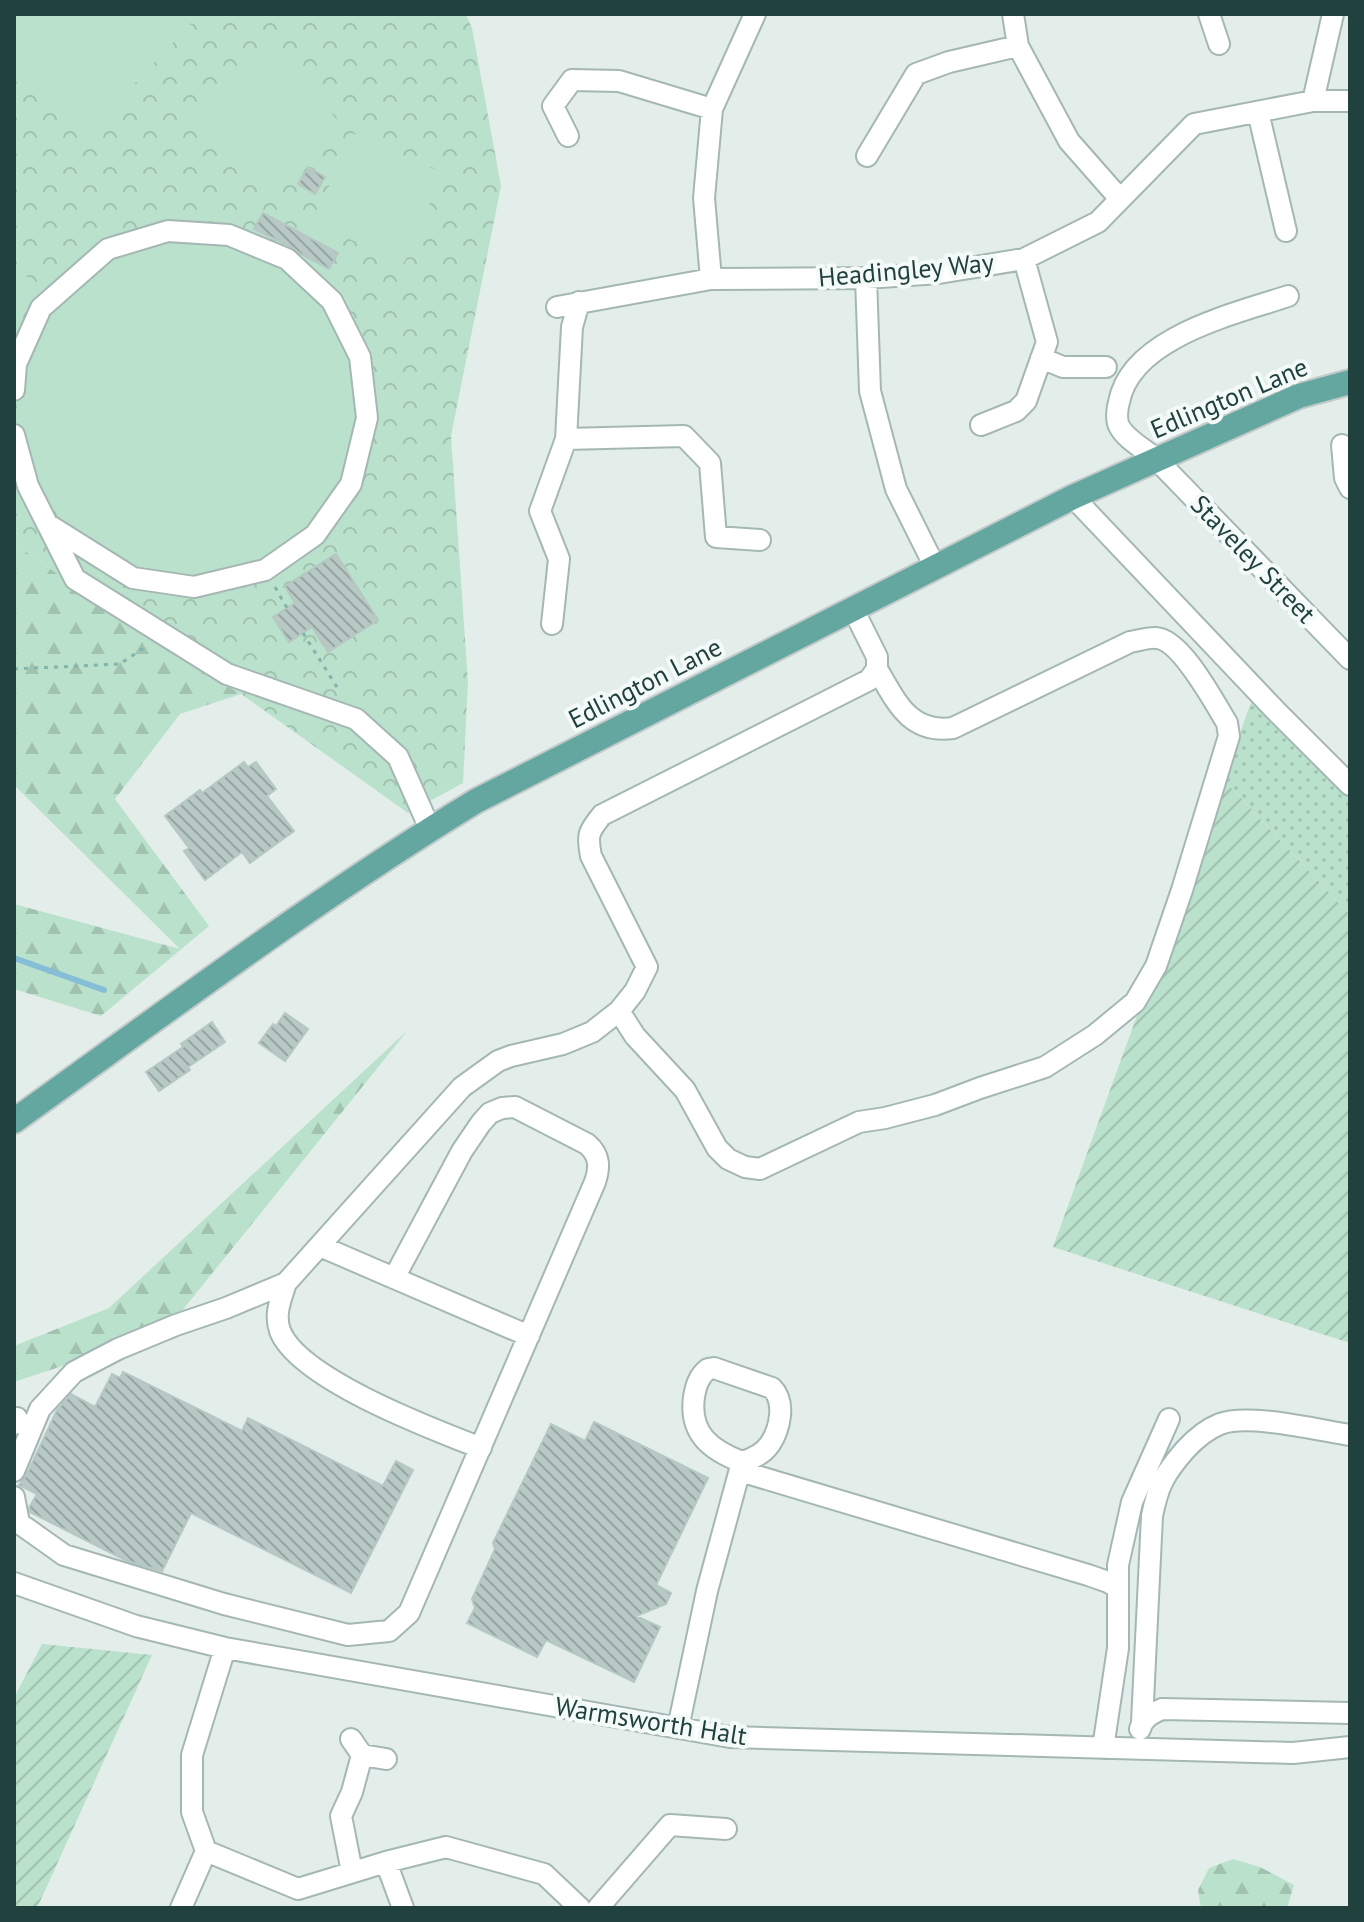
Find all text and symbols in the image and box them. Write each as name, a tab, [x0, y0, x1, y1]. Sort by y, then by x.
street label: Headingley Way	[817, 245, 995, 294]
street label: Edlington Lane	[1145, 350, 1312, 445]
street label: Staveley Street	[1184, 488, 1323, 630]
street label: Edlington Lane	[563, 630, 727, 735]
street label: Warmsworth Halt	[553, 1689, 749, 1752]

